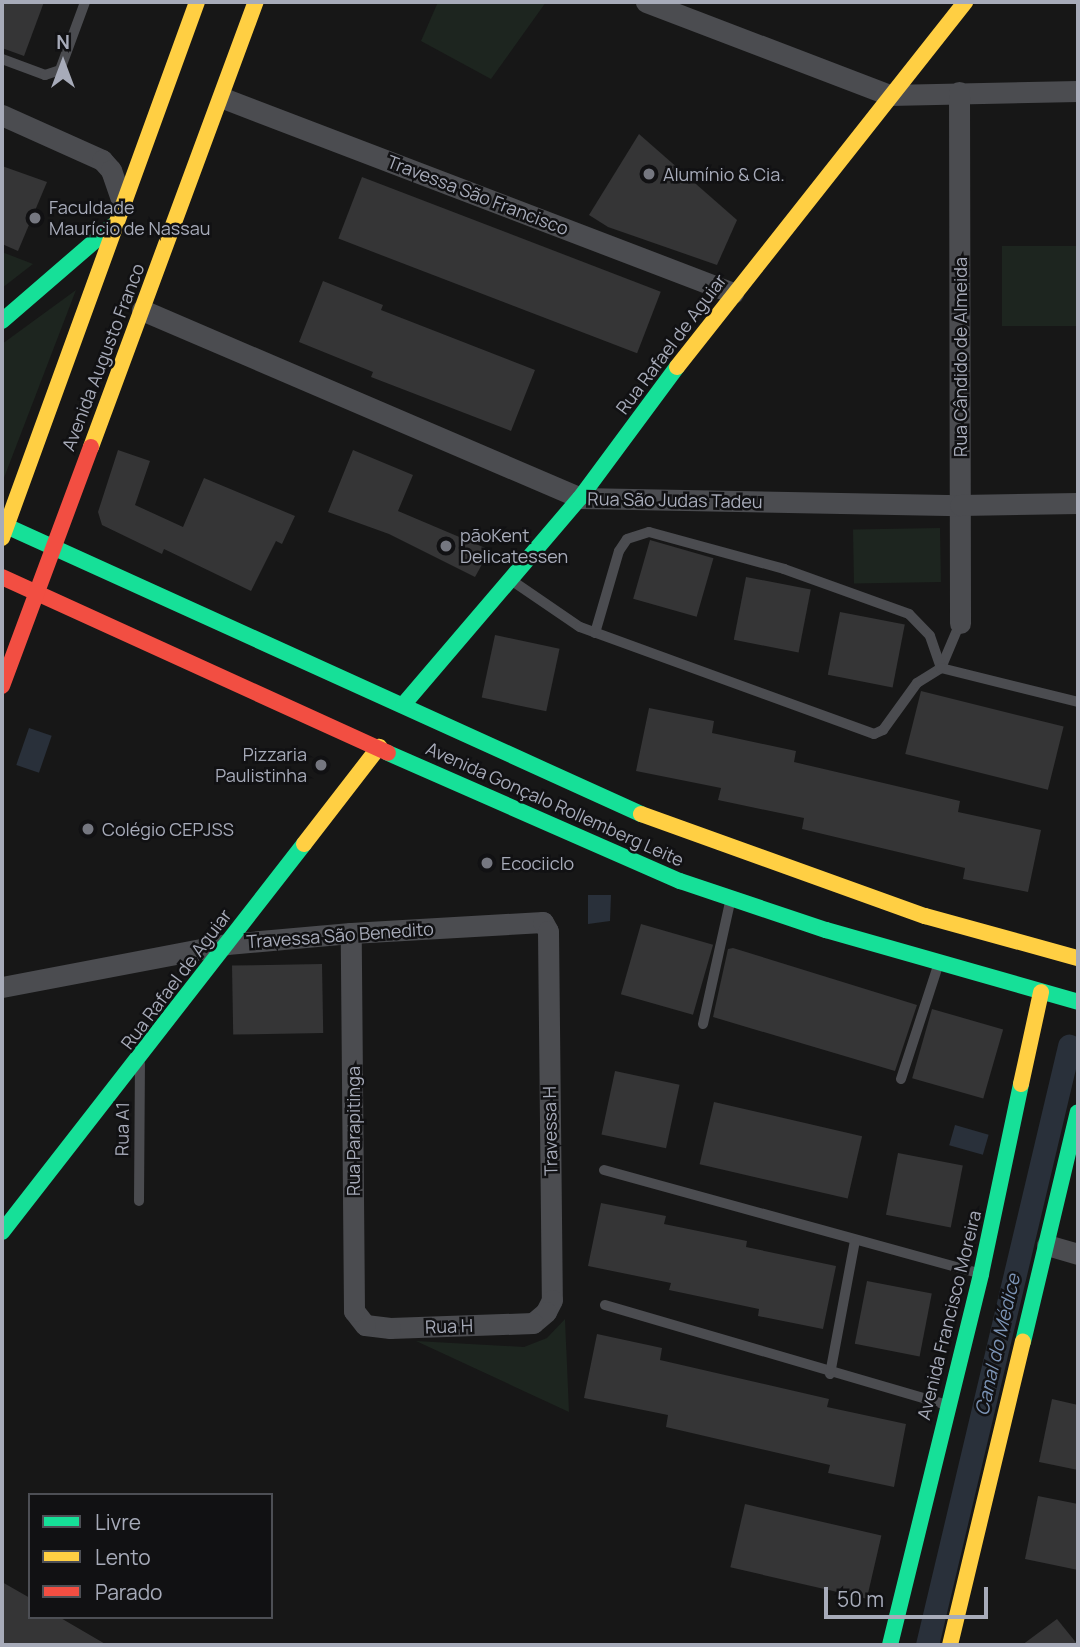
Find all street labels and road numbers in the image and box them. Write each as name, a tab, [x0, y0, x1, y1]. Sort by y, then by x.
street label: Travessa São Francisco	[384, 150, 572, 240]
street label: Rua Cândido de Almeida	[949, 257, 971, 457]
street label: Avenida Augusto Franco	[57, 260, 149, 454]
street label: Rua Rafael de Aguiar	[611, 270, 731, 418]
street label: Rua São Judas Tadeu	[587, 488, 763, 512]
street label: Avenida Gonçalo Rollemberg Leite	[423, 737, 687, 871]
street label: Rua Rafael de Aguiar	[116, 905, 236, 1053]
street label: Travessa São Benedito	[246, 918, 434, 952]
street label: Rua Parapitinga	[342, 1066, 364, 1196]
street label: Travessa H	[538, 1086, 562, 1176]
street label: Rua A1	[111, 1102, 133, 1156]
street label: Avenida Francisco Moreira	[913, 1208, 985, 1422]
street label: Rua H	[425, 1314, 473, 1338]

